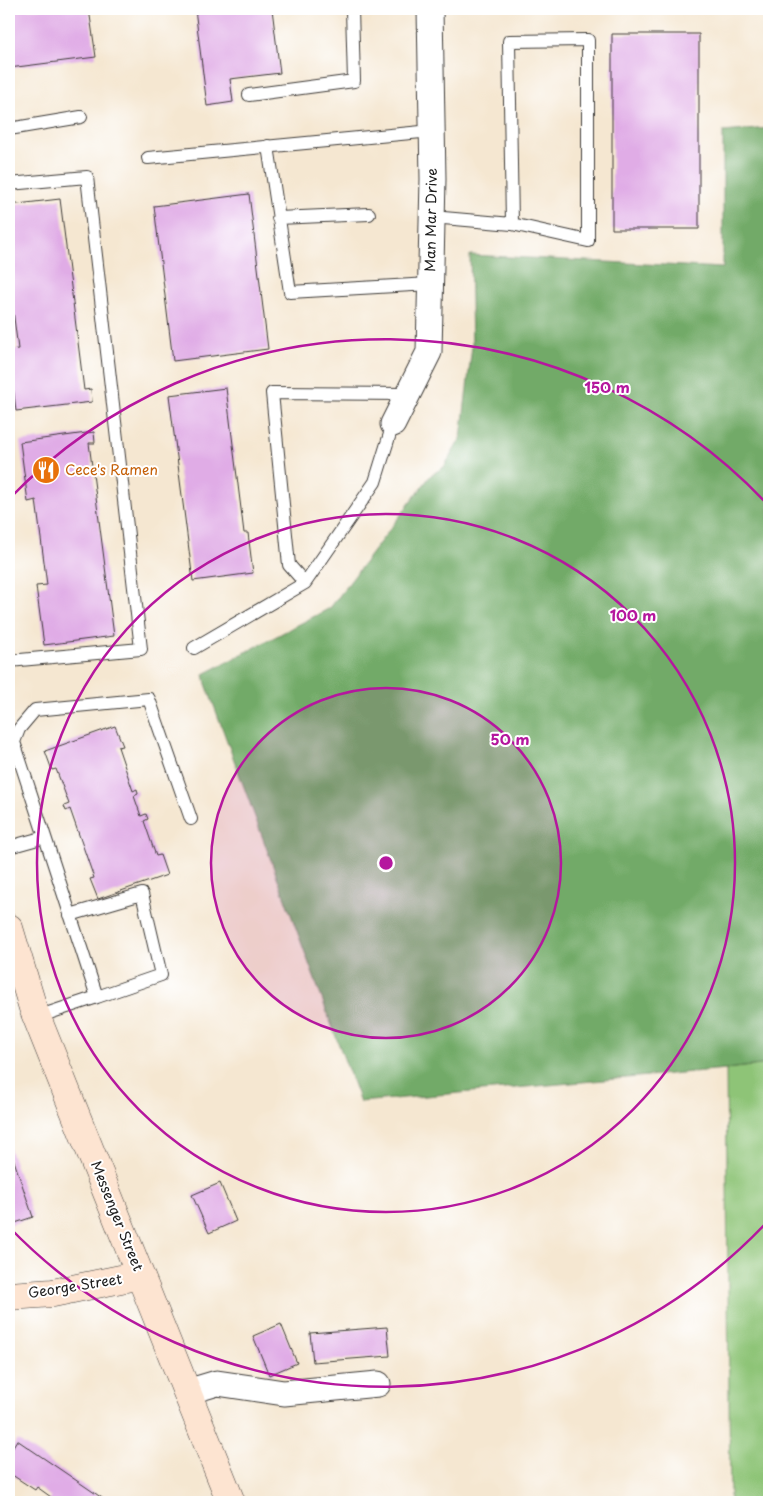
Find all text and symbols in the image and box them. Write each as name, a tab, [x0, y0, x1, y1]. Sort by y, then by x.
street label: Man Mar Drive	[419, 168, 442, 272]
text: 150 m	[584, 375, 630, 398]
restaurant icon: Cece's Ramen	[31, 455, 61, 485]
place label: Cece's Ramen	[65, 459, 158, 480]
text: 100 m	[610, 603, 656, 626]
text: 50 m	[491, 727, 529, 750]
centre of rings	[377, 854, 395, 872]
street label: Messenger Street	[86, 1158, 149, 1274]
street label: George Street	[26, 1268, 124, 1303]

